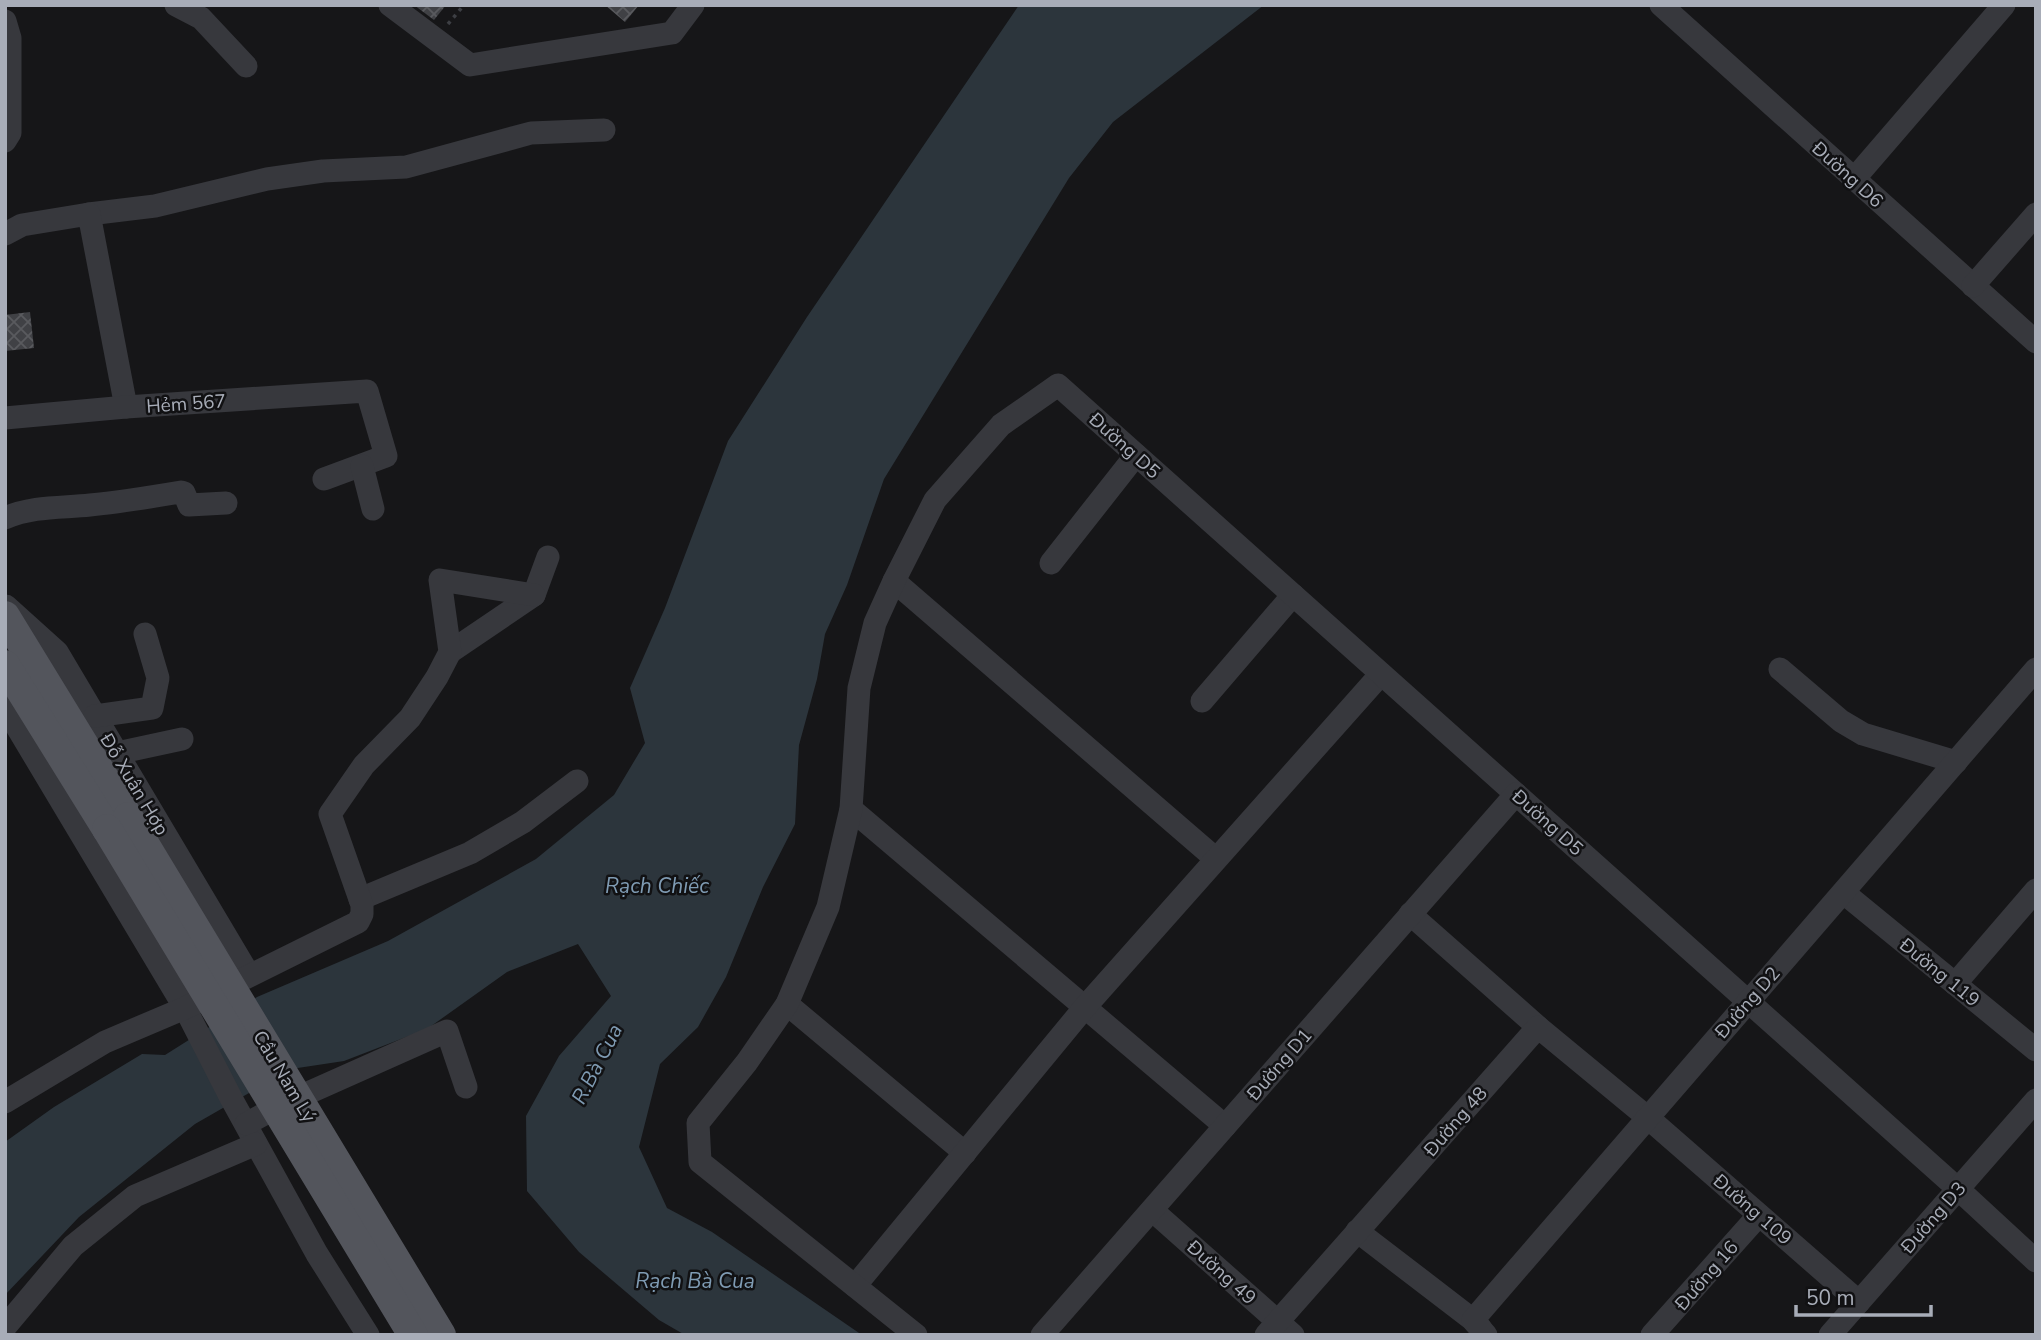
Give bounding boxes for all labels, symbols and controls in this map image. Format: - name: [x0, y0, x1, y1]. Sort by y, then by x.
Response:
- street label: Đường D6: [1805, 135, 1889, 214]
- street label: Hẻm 567: [145, 388, 227, 420]
- street label: Đường D5: [1082, 406, 1166, 485]
- street label: Đỗ Xuân Hợp: [93, 728, 175, 840]
- street label: Đường D5: [1505, 783, 1589, 862]
- water label: Rạch Chiếc: [605, 872, 709, 900]
- street label: Đường 119: [1893, 932, 1985, 1013]
- street label: Đường D2: [1709, 961, 1786, 1045]
- water label: R.Bà Cua: [565, 1019, 629, 1109]
- street label: Đường D1: [1241, 1023, 1318, 1107]
- street label: Cầu Nam Lý: [247, 1026, 322, 1127]
- street label: Đường 48: [1417, 1081, 1493, 1163]
- street label: Đường 109: [1707, 1168, 1797, 1251]
- street label: Đường D3: [1895, 1176, 1972, 1260]
- street label: Đường 49: [1180, 1234, 1262, 1311]
- street label: Đường 16: [1668, 1235, 1744, 1317]
- water label: Rạch Bà Cua: [635, 1267, 755, 1295]
- scale bar: [1796, 1274, 1931, 1318]
- text: 50 m: [1806, 1284, 1855, 1312]

